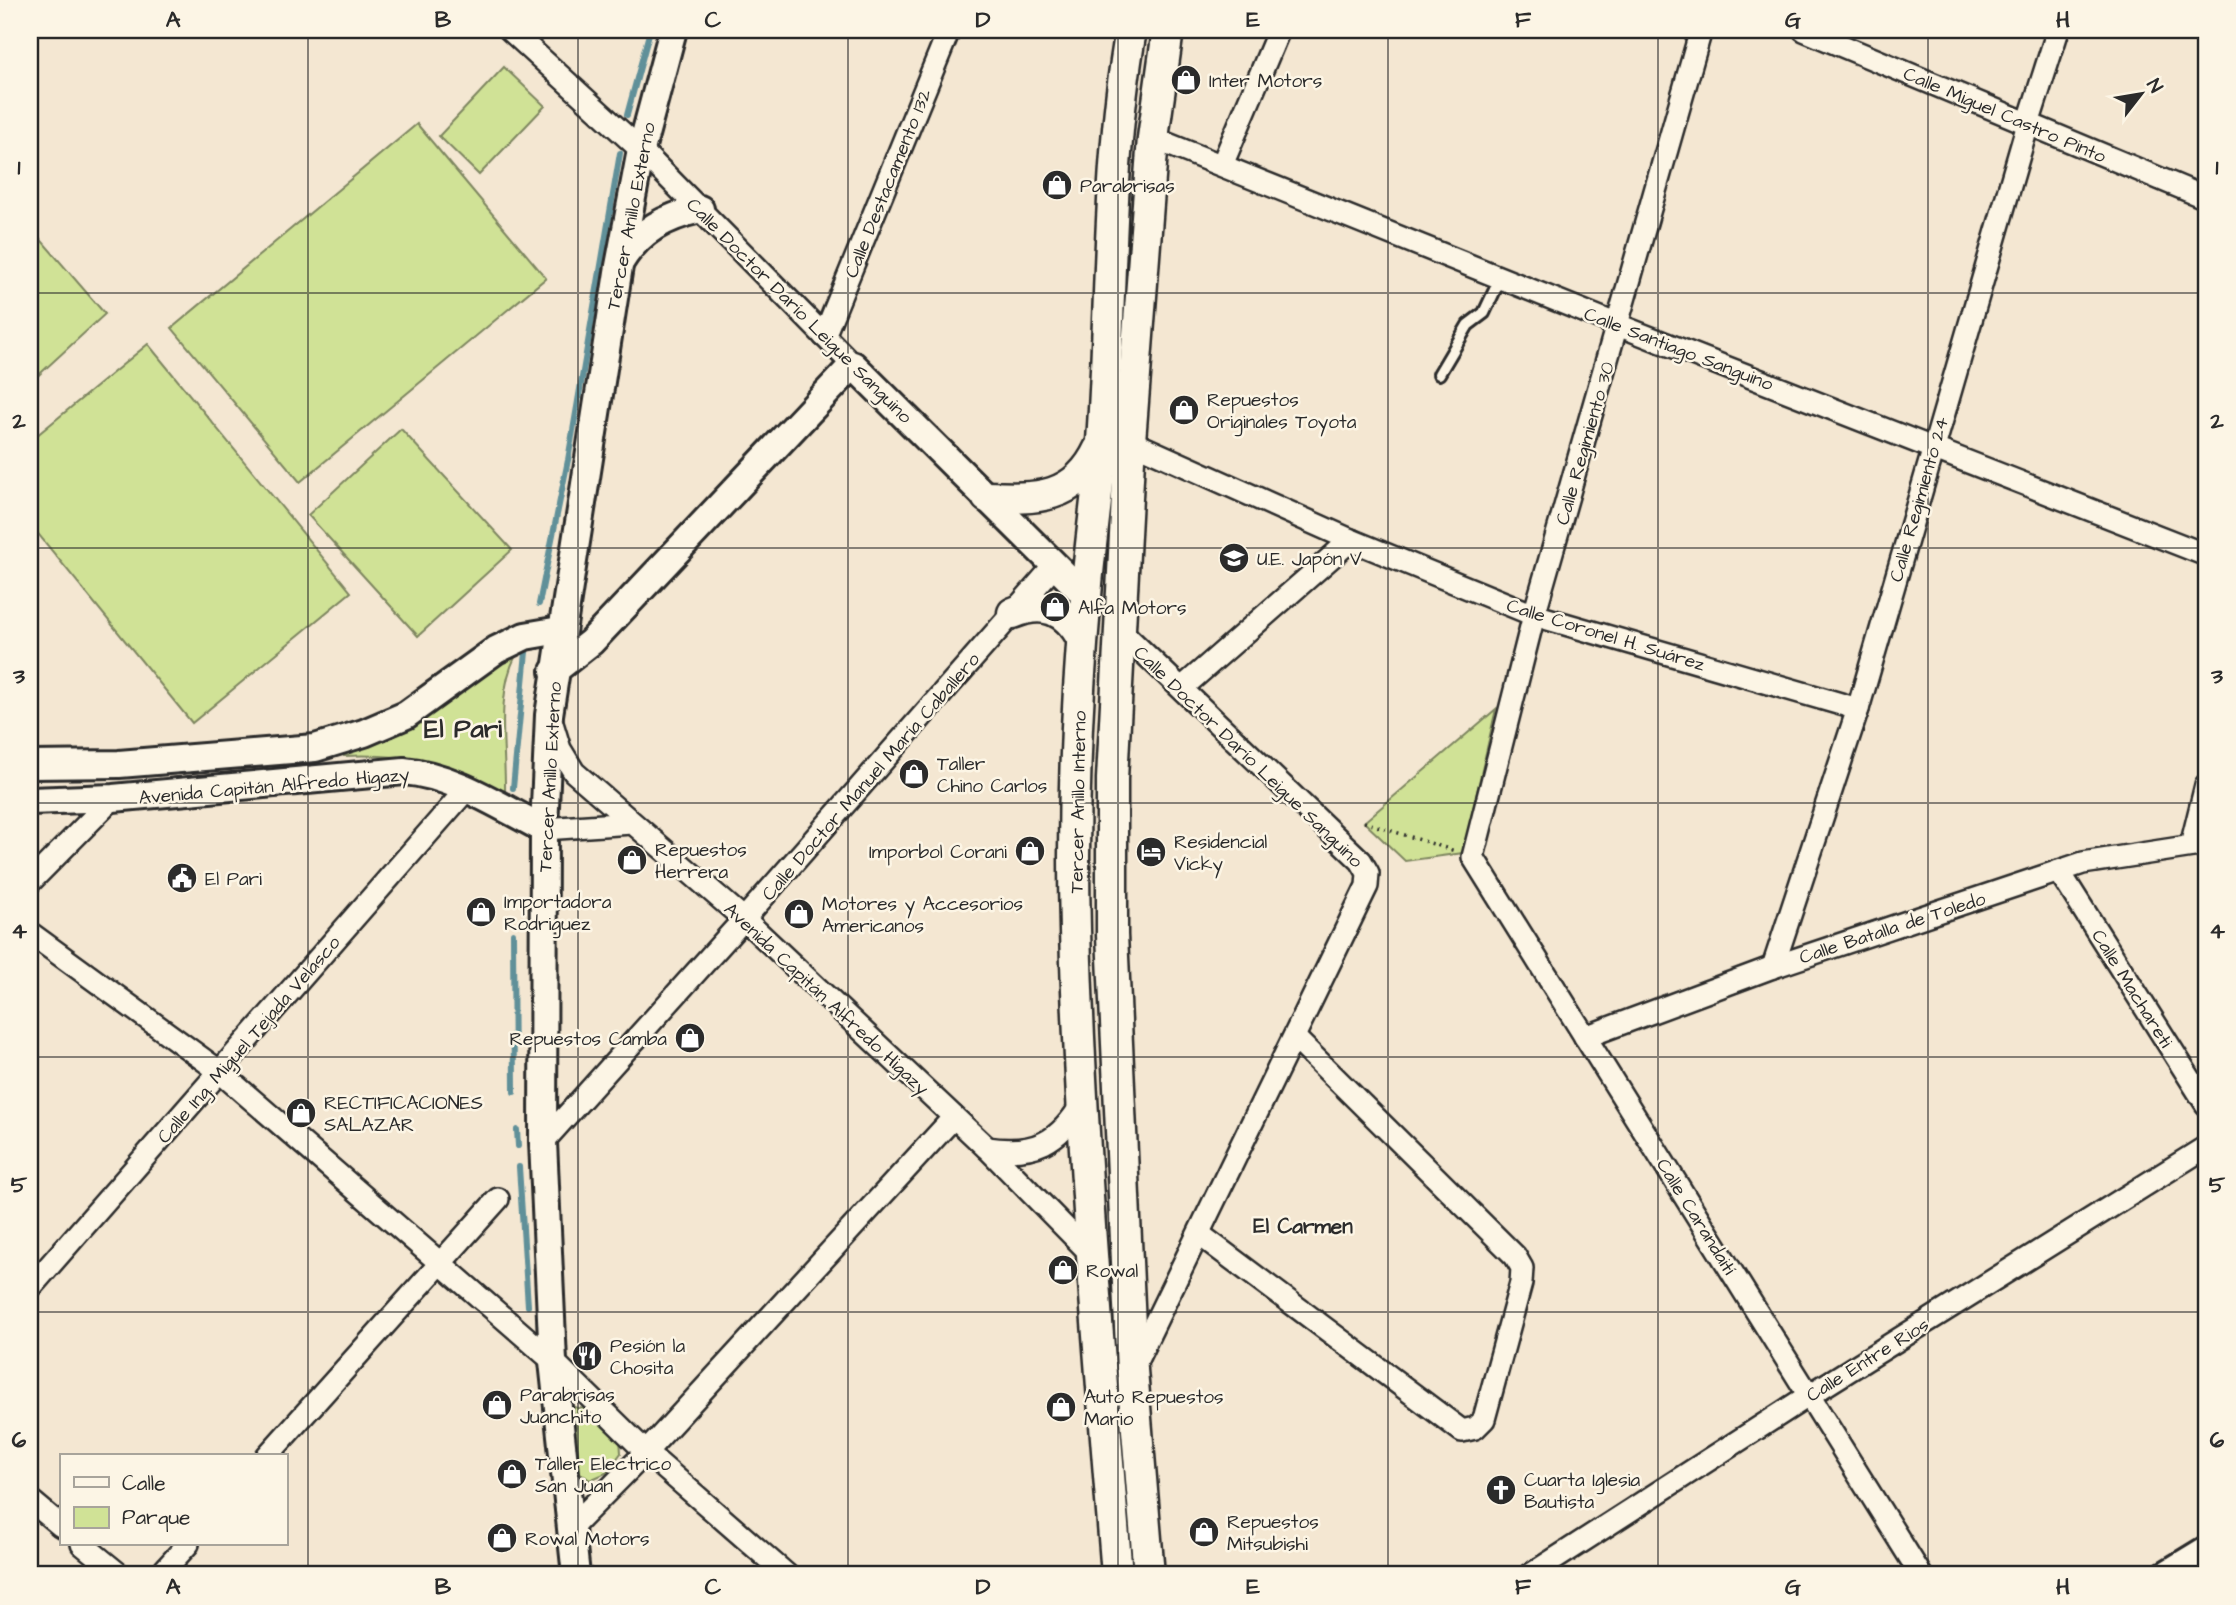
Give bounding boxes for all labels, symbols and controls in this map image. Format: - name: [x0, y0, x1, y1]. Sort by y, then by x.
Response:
- text: A: [166, 4, 181, 36]
- text: B: [435, 4, 452, 36]
- text: C: [705, 4, 722, 36]
- text: D: [976, 4, 991, 36]
- text: E: [1246, 4, 1260, 36]
- text: F: [1515, 4, 1532, 36]
- text: G: [1785, 4, 1801, 36]
- text: H: [2056, 4, 2070, 36]
- street label: Calle Miguel Castro Pinto: [1898, 60, 2110, 171]
- north arrow: [2106, 60, 2176, 130]
- shop icon: Inter Motors: [1169, 63, 1203, 97]
- place label: Inter Motors: [1209, 68, 1322, 95]
- text: N: [2140, 74, 2169, 98]
- street label: Calle Destacamento 132: [838, 85, 939, 282]
- street label: Tercer Anillo Externo: [600, 120, 663, 312]
- text: 1: [18, 151, 21, 183]
- text: 1: [2216, 151, 2219, 183]
- shop icon: Parabrisas: [1040, 168, 1074, 202]
- place label: Parabrisas: [1080, 173, 1175, 200]
- street label: Calle Doctor Darío Leigue Sanguino: [679, 192, 918, 431]
- street label: Calle Santiago Sanguino: [1580, 301, 1777, 399]
- street label: Calle Regimiento 30: [1549, 359, 1623, 528]
- place label: Repuestos Originales Toyota: [1207, 387, 1357, 437]
- shop icon: Repuestos Originales Toyota: [1167, 393, 1201, 427]
- text: 2: [11, 405, 26, 437]
- text: 2: [2209, 405, 2224, 437]
- street label: Calle Regimiento 24: [1883, 414, 1957, 585]
- school or university icon: U.E. Japón V: [1217, 541, 1251, 575]
- place label: U.E. Japón V: [1257, 546, 1362, 573]
- shop icon: Alfa Motors: [1038, 590, 1072, 624]
- street label: Calle Coronel H. Suárez: [1503, 592, 1709, 679]
- place label: Alfa Motors: [1078, 595, 1187, 622]
- street label: Calle Doctor Darío Leigue Sanguino: [1127, 640, 1369, 875]
- street label: Calle Doctor Manuel María Caballero: [756, 647, 987, 907]
- text: 3: [12, 660, 25, 692]
- text: 3: [2210, 660, 2223, 692]
- street label: Tercer Anillo Externo: [532, 681, 569, 873]
- street label: Tercer Anillo Interno: [1063, 710, 1094, 894]
- district label: El Pari: [424, 711, 502, 747]
- place label: Taller Chino Carlos: [937, 751, 1047, 800]
- shop icon: Taller Chino Carlos: [897, 757, 931, 791]
- street label: Avenida Capitán Alfredo Higazy: [138, 761, 411, 813]
- place label: Residencial Vicky: [1174, 829, 1267, 879]
- shop icon: Imporbol Corani: [1013, 834, 1047, 868]
- hotel icon: Residencial Vicky: [1134, 835, 1168, 869]
- place label: Repuestos Herrera: [655, 837, 747, 886]
- place label: Imporbol Corani: [869, 839, 1007, 866]
- shop icon: Repuestos Herrera: [615, 843, 649, 877]
- public building icon: El Pari: [165, 861, 199, 895]
- place label: El Pari: [205, 866, 262, 893]
- street label: Calle Batalla de Toledo: [1796, 885, 1989, 971]
- place label: Importadora Rodriguez: [504, 889, 612, 939]
- place label: Motores y Accesorios Americanos: [822, 891, 1023, 940]
- shop icon: Importadora Rodriguez: [464, 895, 498, 929]
- street label: Avenida Capitán Alfredo Higazy: [717, 897, 935, 1103]
- shop icon: Motores y Accesorios Americanos: [782, 897, 816, 931]
- text: 4: [11, 915, 27, 947]
- text: 4: [2209, 915, 2225, 947]
- street label: Calle Machareti: [2085, 924, 2179, 1053]
- street label: Calle Ing. Miguel Tejada Velasco: [151, 930, 348, 1150]
- shop icon: Repuestos Camba: [673, 1021, 707, 1055]
- place label: Repuestos Camba: [509, 1026, 667, 1053]
- place label: RECTIFICACIONES SALAZAR: [324, 1090, 483, 1139]
- shop icon: RECTIFICACIONES SALAZAR: [284, 1096, 318, 1130]
- street label: Calle Carandaití: [1649, 1153, 1742, 1280]
- text: 5: [11, 1169, 28, 1201]
- text: 5: [2209, 1169, 2226, 1201]
- district label: El Carmen: [1253, 1212, 1353, 1241]
- shop icon: Rowal: [1046, 1253, 1080, 1287]
- place label: Rowal: [1086, 1258, 1138, 1285]
- street label: Calle Entre Rios: [1801, 1312, 1934, 1409]
- place label: Pesión la Chosita: [610, 1333, 686, 1382]
- restaurant icon: Pesión la Chosita: [570, 1339, 604, 1373]
- place label: Parabrisas Juanchito: [520, 1382, 615, 1431]
- place label: Auto Repuestos Mario: [1084, 1384, 1224, 1433]
- shop icon: Parabrisas Juanchito: [480, 1388, 514, 1422]
- shop icon: Auto Repuestos Mario: [1044, 1390, 1078, 1424]
- text: 6: [12, 1424, 27, 1456]
- text: 6: [2210, 1424, 2225, 1456]
- place label: Taller Electrico San Juan: [535, 1451, 671, 1500]
- legend: [60, 1454, 287, 1546]
- shop icon: Taller Electrico San Juan: [495, 1457, 529, 1491]
- place label: Cuarta Iglesia Bautista: [1524, 1467, 1641, 1516]
- text: Calle: [122, 1469, 166, 1498]
- church icon: Cuarta Iglesia Bautista: [1484, 1473, 1518, 1507]
- text: Parque: [122, 1503, 190, 1532]
- place label: Repuestos Mitsubishi: [1227, 1509, 1319, 1558]
- shop icon: Repuestos Mitsubishi: [1187, 1515, 1221, 1549]
- shop icon: Rowal Motors: [485, 1521, 519, 1555]
- place label: Rowal Motors: [525, 1526, 650, 1553]
- text: A: [166, 1571, 181, 1603]
- text: B: [435, 1571, 452, 1603]
- text: C: [705, 1571, 722, 1603]
- text: D: [976, 1571, 991, 1603]
- text: E: [1246, 1571, 1260, 1603]
- text: F: [1515, 1571, 1532, 1603]
- text: G: [1785, 1571, 1801, 1603]
- text: H: [2056, 1571, 2070, 1603]

